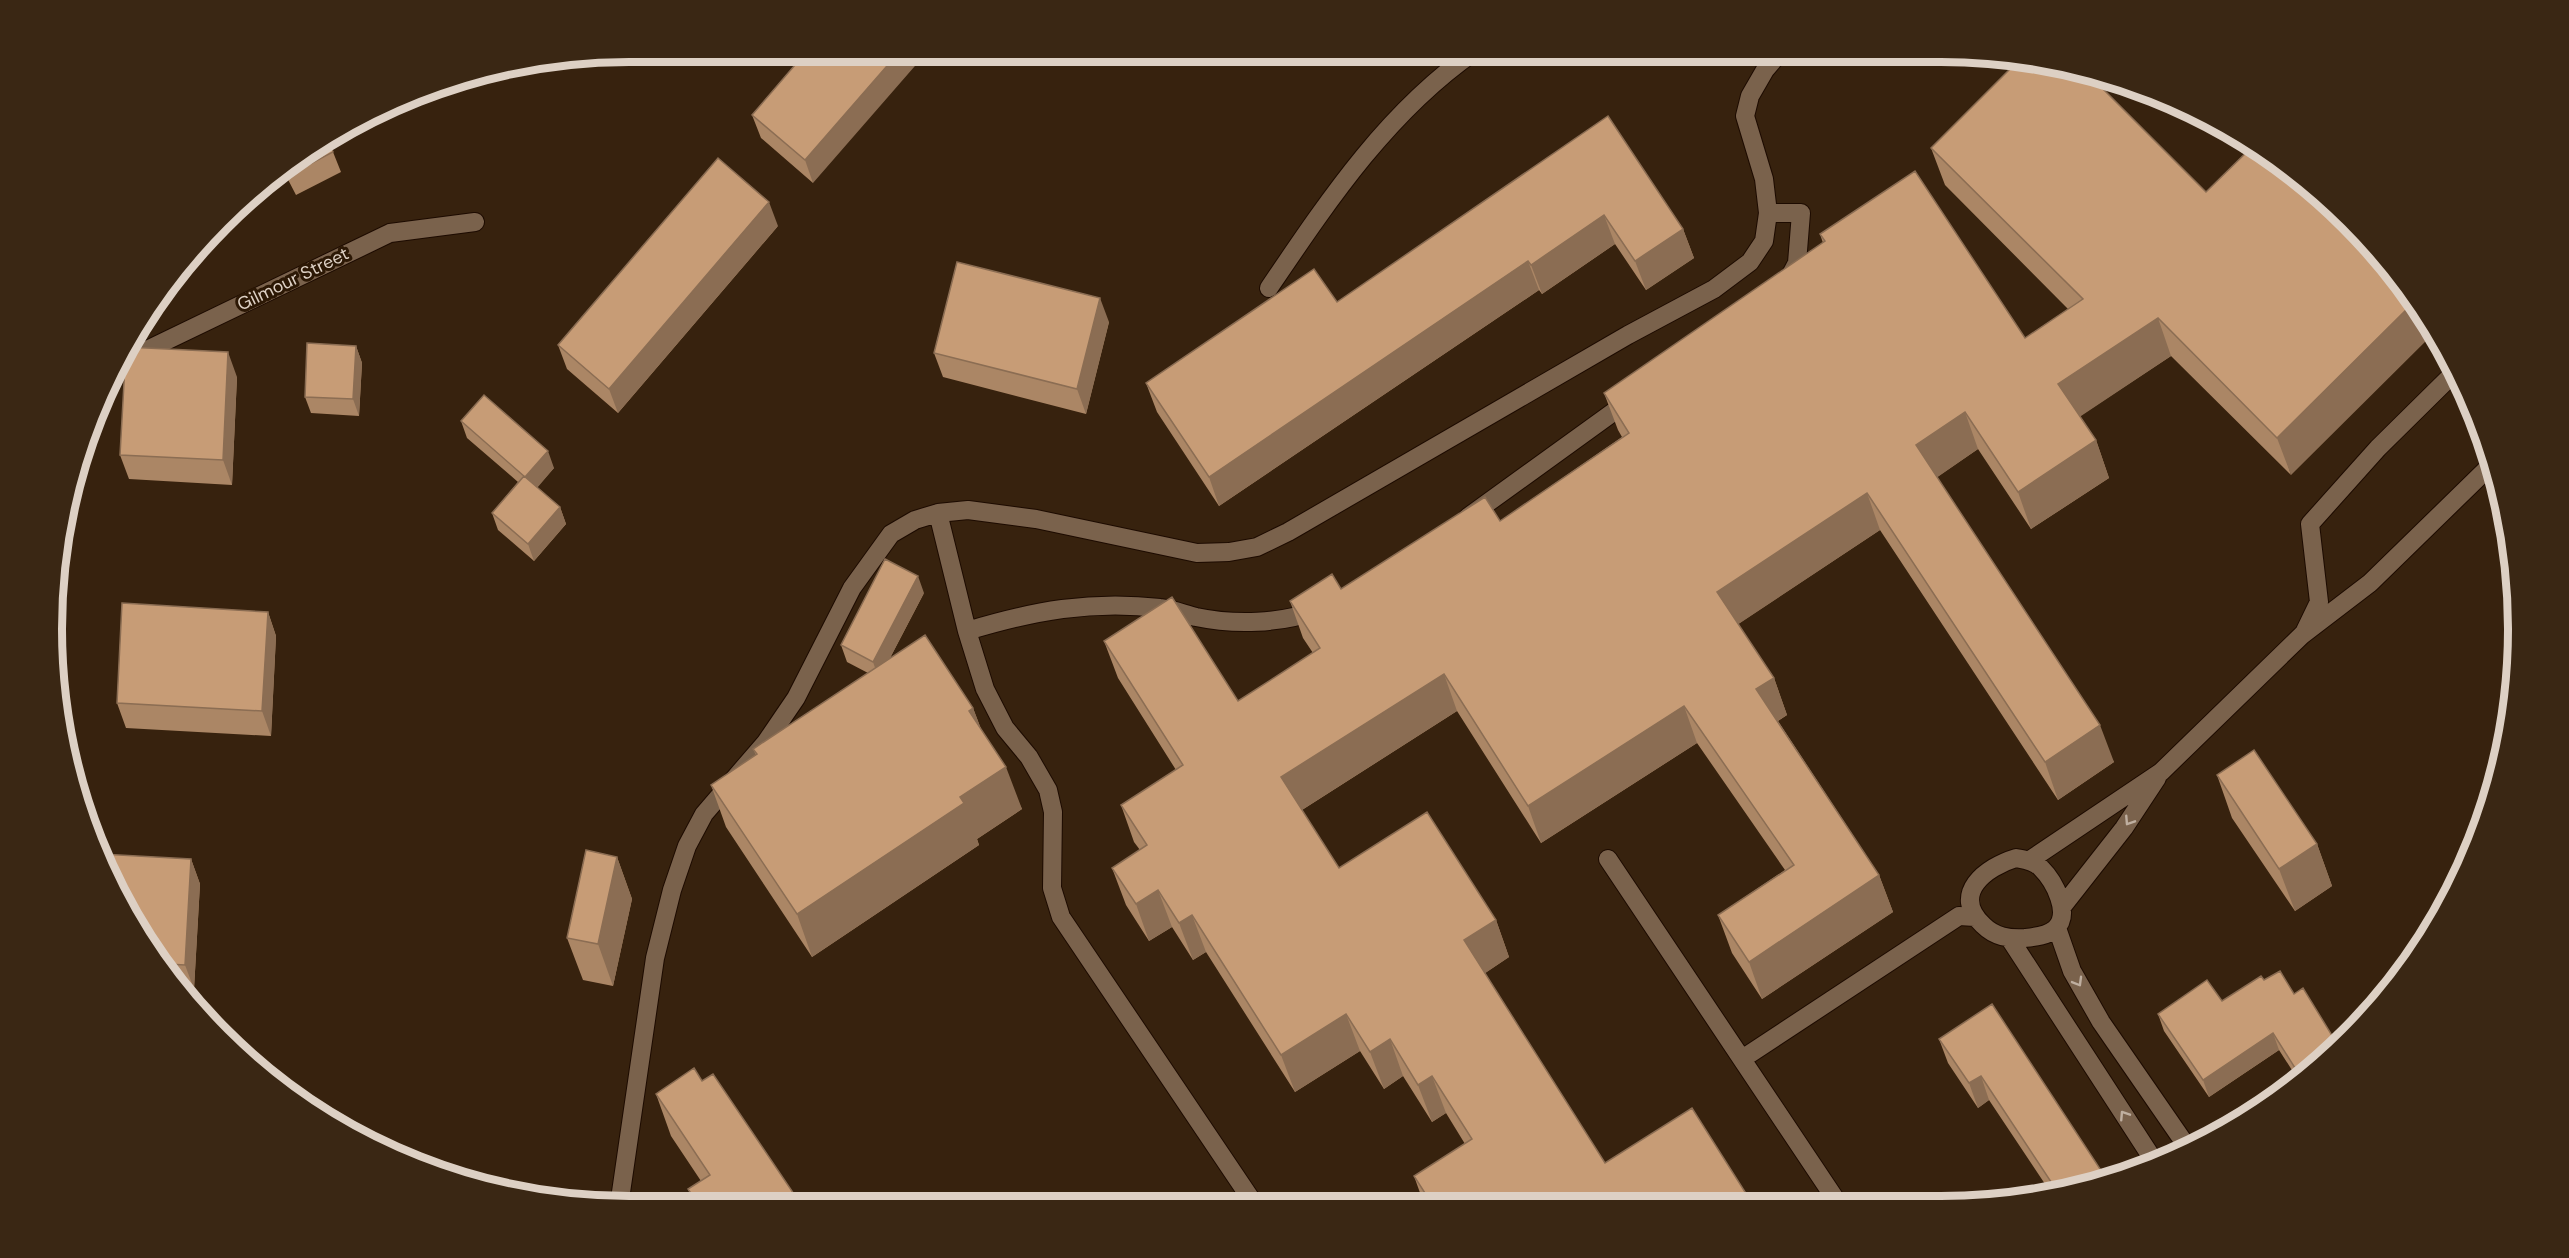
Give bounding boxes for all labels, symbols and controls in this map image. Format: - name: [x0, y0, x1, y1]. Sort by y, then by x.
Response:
- street label: Gilmour Street: [233, 242, 353, 316]
- one-way arrow: [2125, 814, 2136, 825]
- one-way arrow: [2071, 976, 2083, 986]
- one-way arrow: [2120, 1111, 2132, 1121]

